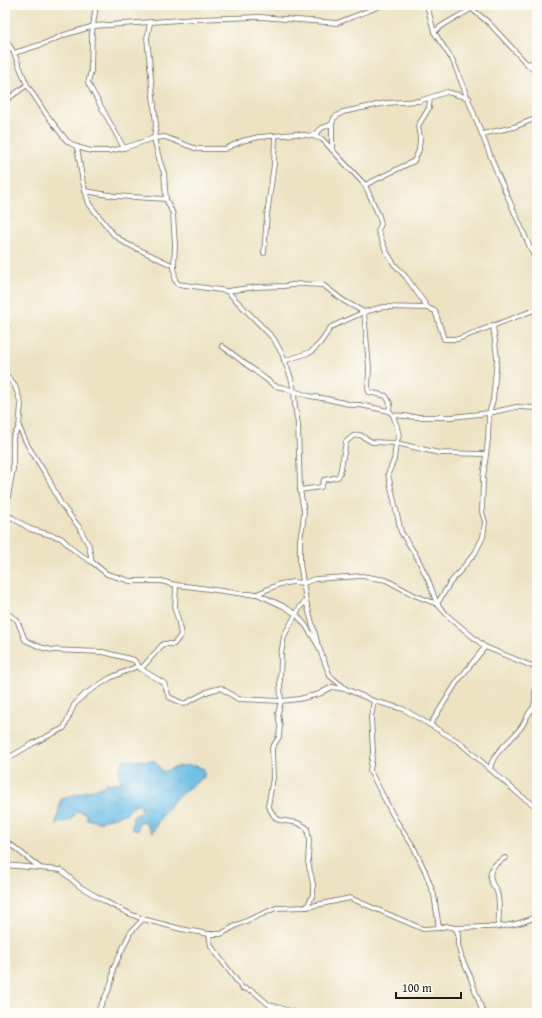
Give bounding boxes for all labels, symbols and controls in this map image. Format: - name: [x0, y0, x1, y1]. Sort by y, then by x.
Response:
- scale bar: [396, 974, 461, 1000]
- text: 100 m: [402, 979, 432, 996]

